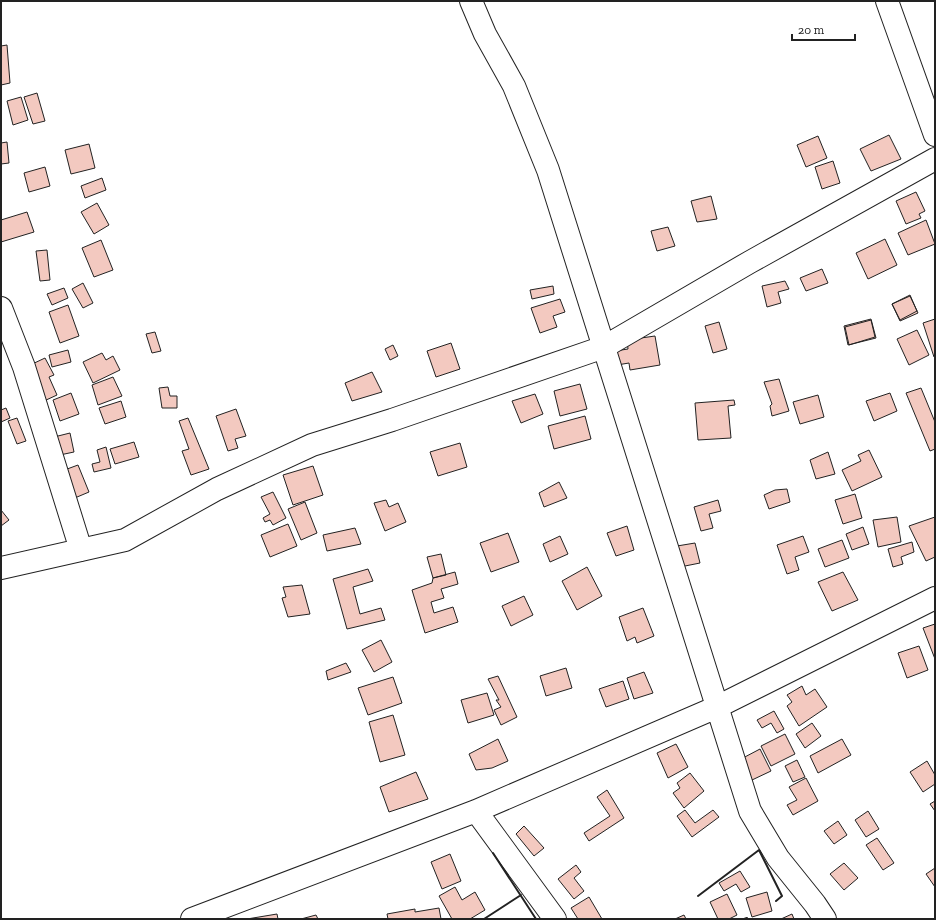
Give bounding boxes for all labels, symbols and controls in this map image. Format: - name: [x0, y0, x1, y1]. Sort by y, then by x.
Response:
- scale bar: [792, 16, 855, 42]
- text: 20 m: [798, 23, 825, 37]

